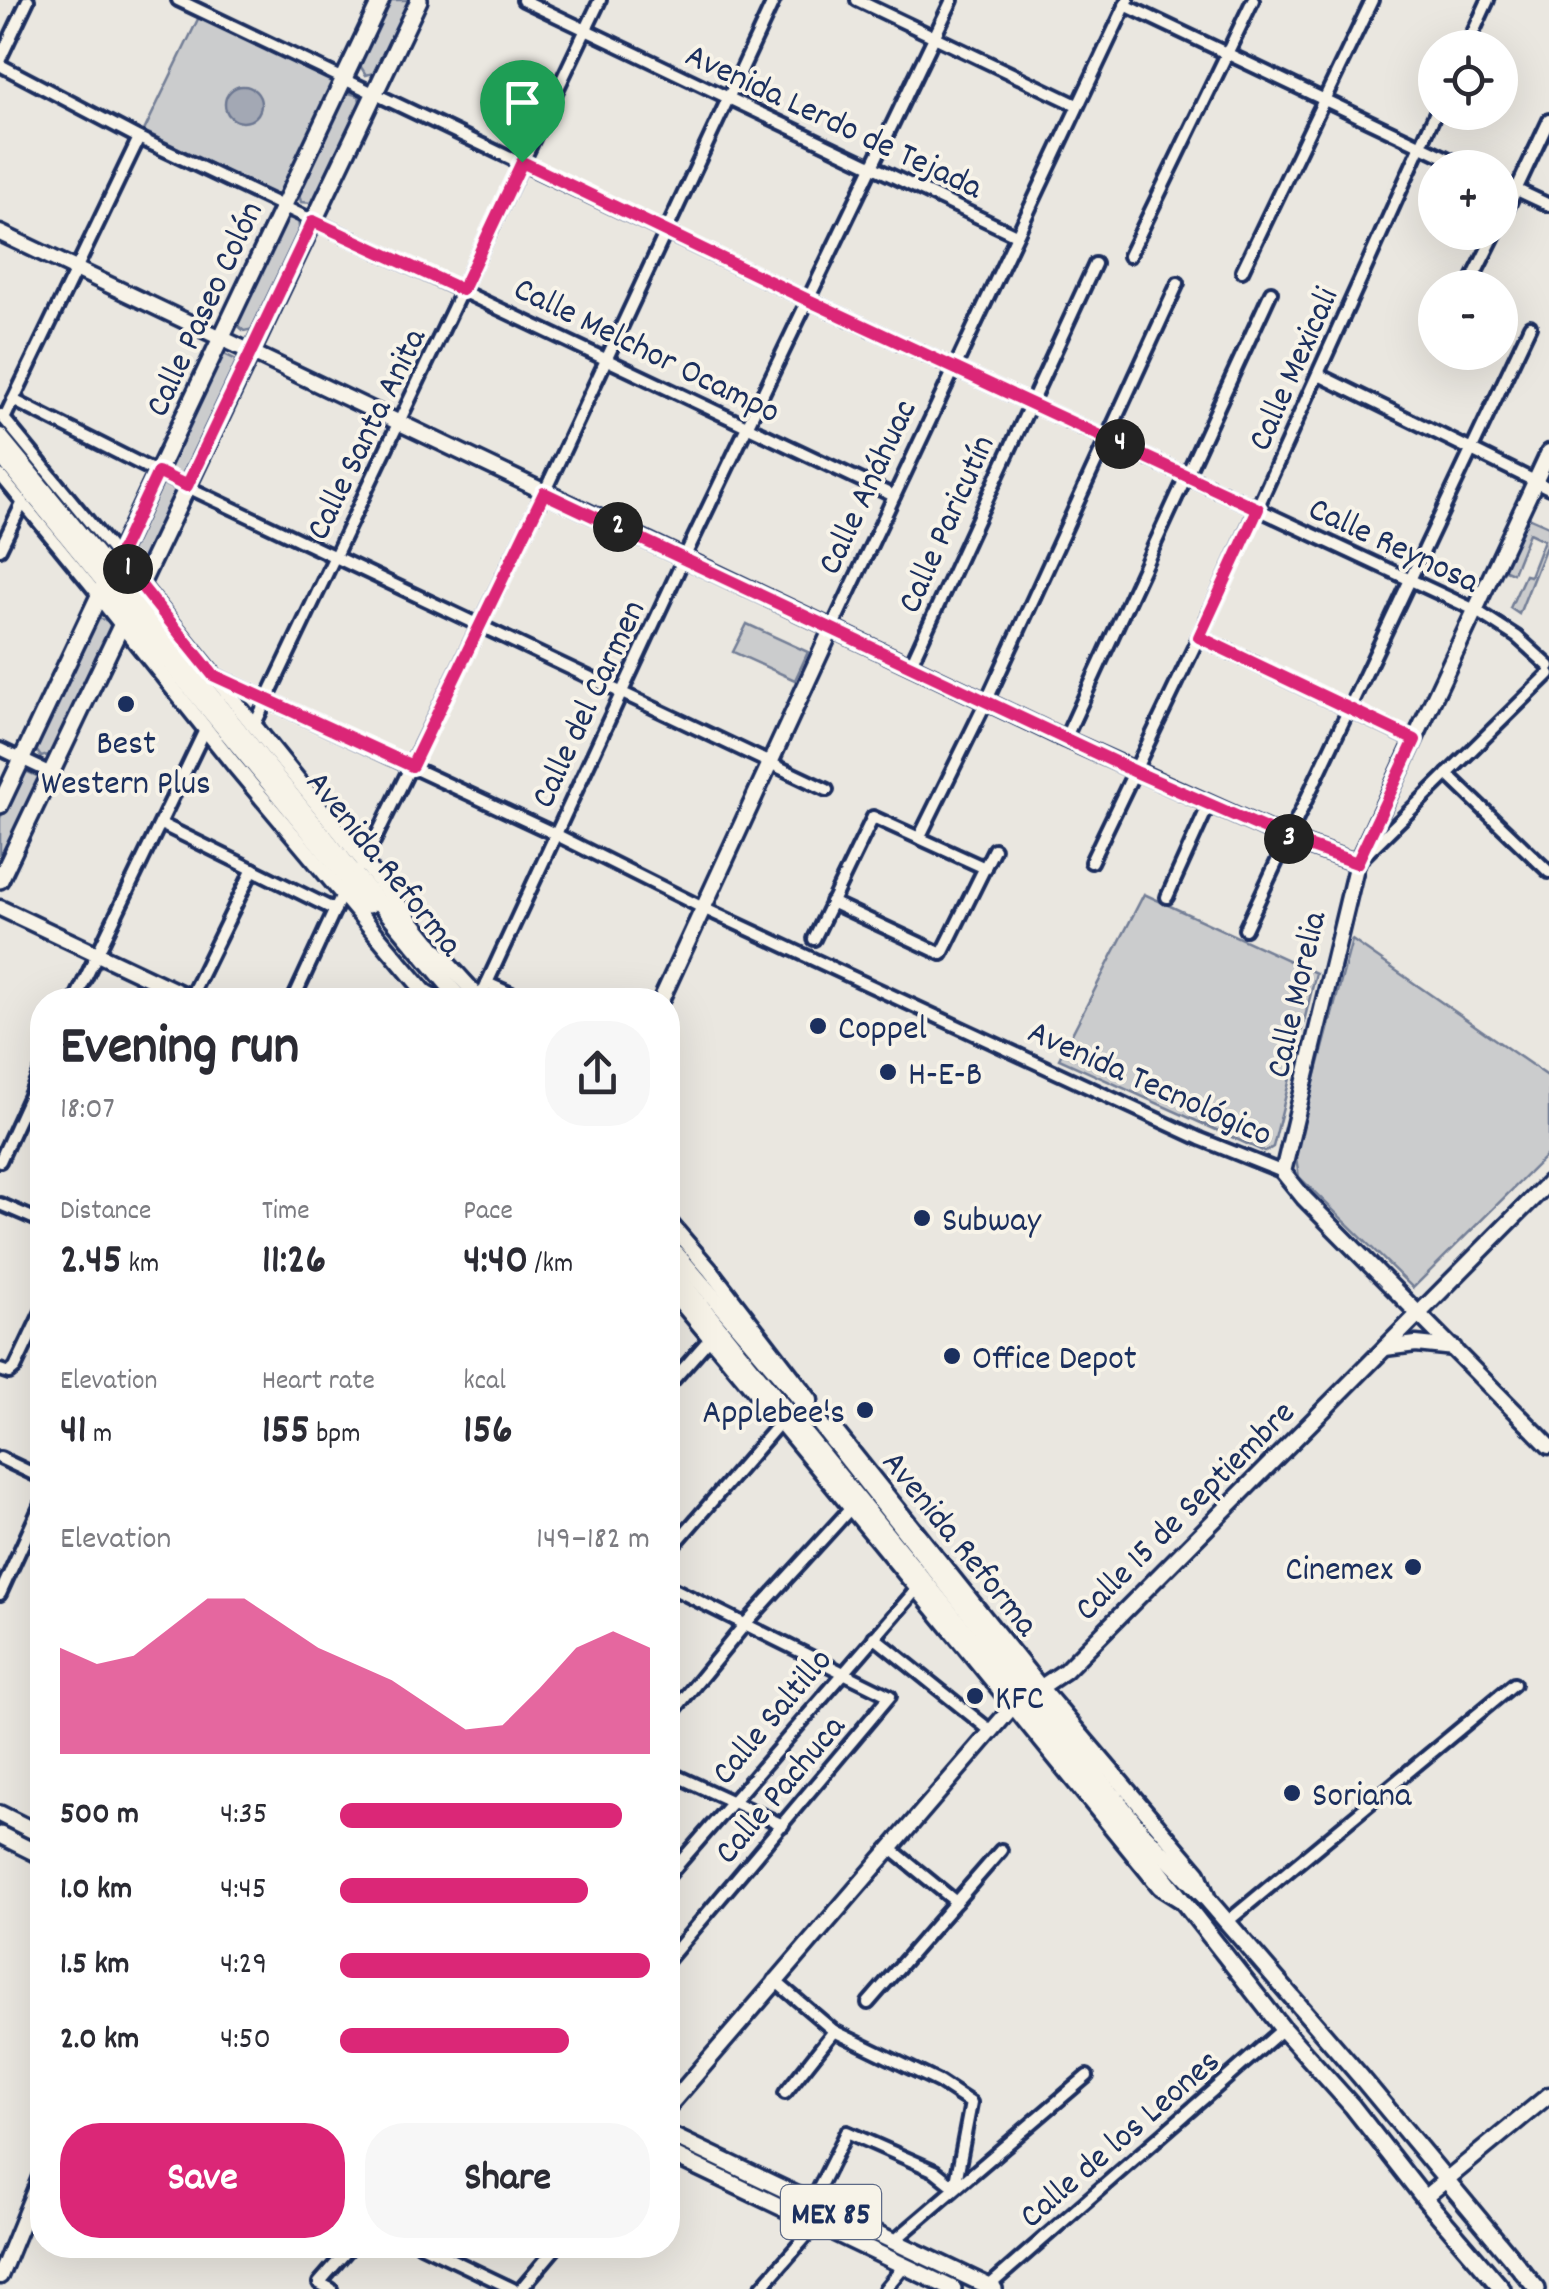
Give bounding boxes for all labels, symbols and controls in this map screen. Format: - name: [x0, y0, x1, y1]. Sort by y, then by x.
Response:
- map controls: [1418, 30, 1518, 370]
- button: locate: [1418, 30, 1518, 130]
- street label: Avenida Lerdo de Tejada: [676, 33, 990, 215]
- pin: [480, 60, 565, 163]
- icon: arrive: [495, 75, 550, 130]
- button: +: [1418, 150, 1518, 250]
- street label: Calle Paseo Colón: [135, 194, 278, 426]
- street label: Calle Melchor Ocampo: [504, 266, 788, 439]
- button: −: [1418, 270, 1518, 370]
- street label: Calle Mexicali: [1237, 280, 1354, 460]
- street label: Calle Santa Anita: [296, 320, 442, 550]
- street label: Calle Anáhuac: [807, 392, 932, 584]
- pin: 4: [1095, 419, 1145, 469]
- text: 4: [1114, 424, 1126, 464]
- street label: Calle Paricutín: [887, 428, 1010, 622]
- street label: Calle Reynosa: [1299, 486, 1487, 609]
- pin: 2: [593, 502, 643, 552]
- text: 2: [612, 507, 624, 547]
- pin: 1: [103, 544, 153, 594]
- text: 1: [125, 549, 131, 589]
- street label: Calle del Carmen: [520, 593, 661, 817]
- marker: Best Western Plus: [115, 693, 137, 715]
- place label: Best Western Plus: [41, 721, 211, 811]
- street label: Avenida Reforma: [291, 761, 473, 969]
- pin: 3: [1264, 814, 1314, 864]
- text: 3: [1283, 819, 1295, 859]
- street label: Calle Morelia: [1255, 906, 1342, 1083]
- place label: Coppel: [838, 1006, 927, 1056]
- street label: Avenida Tecnológico: [1019, 1009, 1279, 1162]
- text: Evening run: [60, 1011, 299, 1090]
- marker: Coppel: [807, 1015, 829, 1037]
- button: share: [545, 1021, 650, 1126]
- place label: H-E-B: [908, 1052, 982, 1102]
- marker: H-E-B: [877, 1061, 899, 1083]
- text: 18:07: [60, 1088, 115, 1134]
- text: Distance: [60, 1193, 151, 1233]
- text: Time: [262, 1193, 310, 1233]
- text: Pace: [463, 1193, 513, 1233]
- place label: Subway: [942, 1198, 1042, 1248]
- marker: Subway: [911, 1207, 933, 1229]
- text: 2.45: [60, 1233, 122, 1293]
- text: 11:26: [262, 1233, 326, 1293]
- text: 4:40: [463, 1233, 528, 1293]
- text: km: [122, 1246, 159, 1286]
- text: /km: [528, 1246, 573, 1286]
- place label: Office Depot: [972, 1336, 1137, 1386]
- marker: Office Depot: [941, 1345, 963, 1367]
- text: Elevation: [60, 1363, 157, 1403]
- text: Heart rate: [262, 1363, 375, 1403]
- text: kcal: [463, 1363, 506, 1403]
- place label: Applebee's: [702, 1390, 845, 1440]
- street label: Calle 15 de Septiembre: [1065, 1391, 1308, 1634]
- marker: Applebee's: [854, 1399, 876, 1421]
- text: 41: [60, 1403, 87, 1463]
- text: 155: [262, 1403, 310, 1463]
- text: 156: [463, 1403, 513, 1463]
- text: m: [87, 1416, 112, 1456]
- text: bpm: [310, 1416, 360, 1456]
- street label: Avenida Reforma: [867, 1441, 1049, 1649]
- text: Elevation: [60, 1518, 171, 1564]
- text: 149–182 m: [536, 1518, 650, 1564]
- place label: Cinemex: [1285, 1547, 1393, 1597]
- marker: Cinemex: [1402, 1556, 1424, 1578]
- street label: Calle Saltillo: [701, 1639, 846, 1798]
- place label: KFC: [995, 1676, 1044, 1726]
- marker: KFC: [964, 1685, 986, 1707]
- street label: Calle Pachuca: [704, 1705, 860, 1877]
- place label: Soriana: [1312, 1773, 1412, 1823]
- marker: Soriana: [1281, 1782, 1303, 1804]
- text: 500 m: [60, 1793, 139, 1839]
- text: 4:35: [220, 1793, 268, 1839]
- text: 1.0 km: [60, 1868, 132, 1914]
- text: 4:45: [220, 1868, 267, 1914]
- text: 1.5 km: [60, 1943, 130, 1989]
- text: 4:29: [220, 1943, 267, 1989]
- text: 2.0 km: [60, 2018, 139, 2064]
- text: 4:50: [220, 2018, 271, 2064]
- street label: Calle de los Leones: [1010, 2039, 1233, 2242]
- button: Save: [60, 2123, 345, 2238]
- button: Share: [365, 2123, 650, 2238]
- road number: MEX 85: [781, 2185, 881, 2239]

